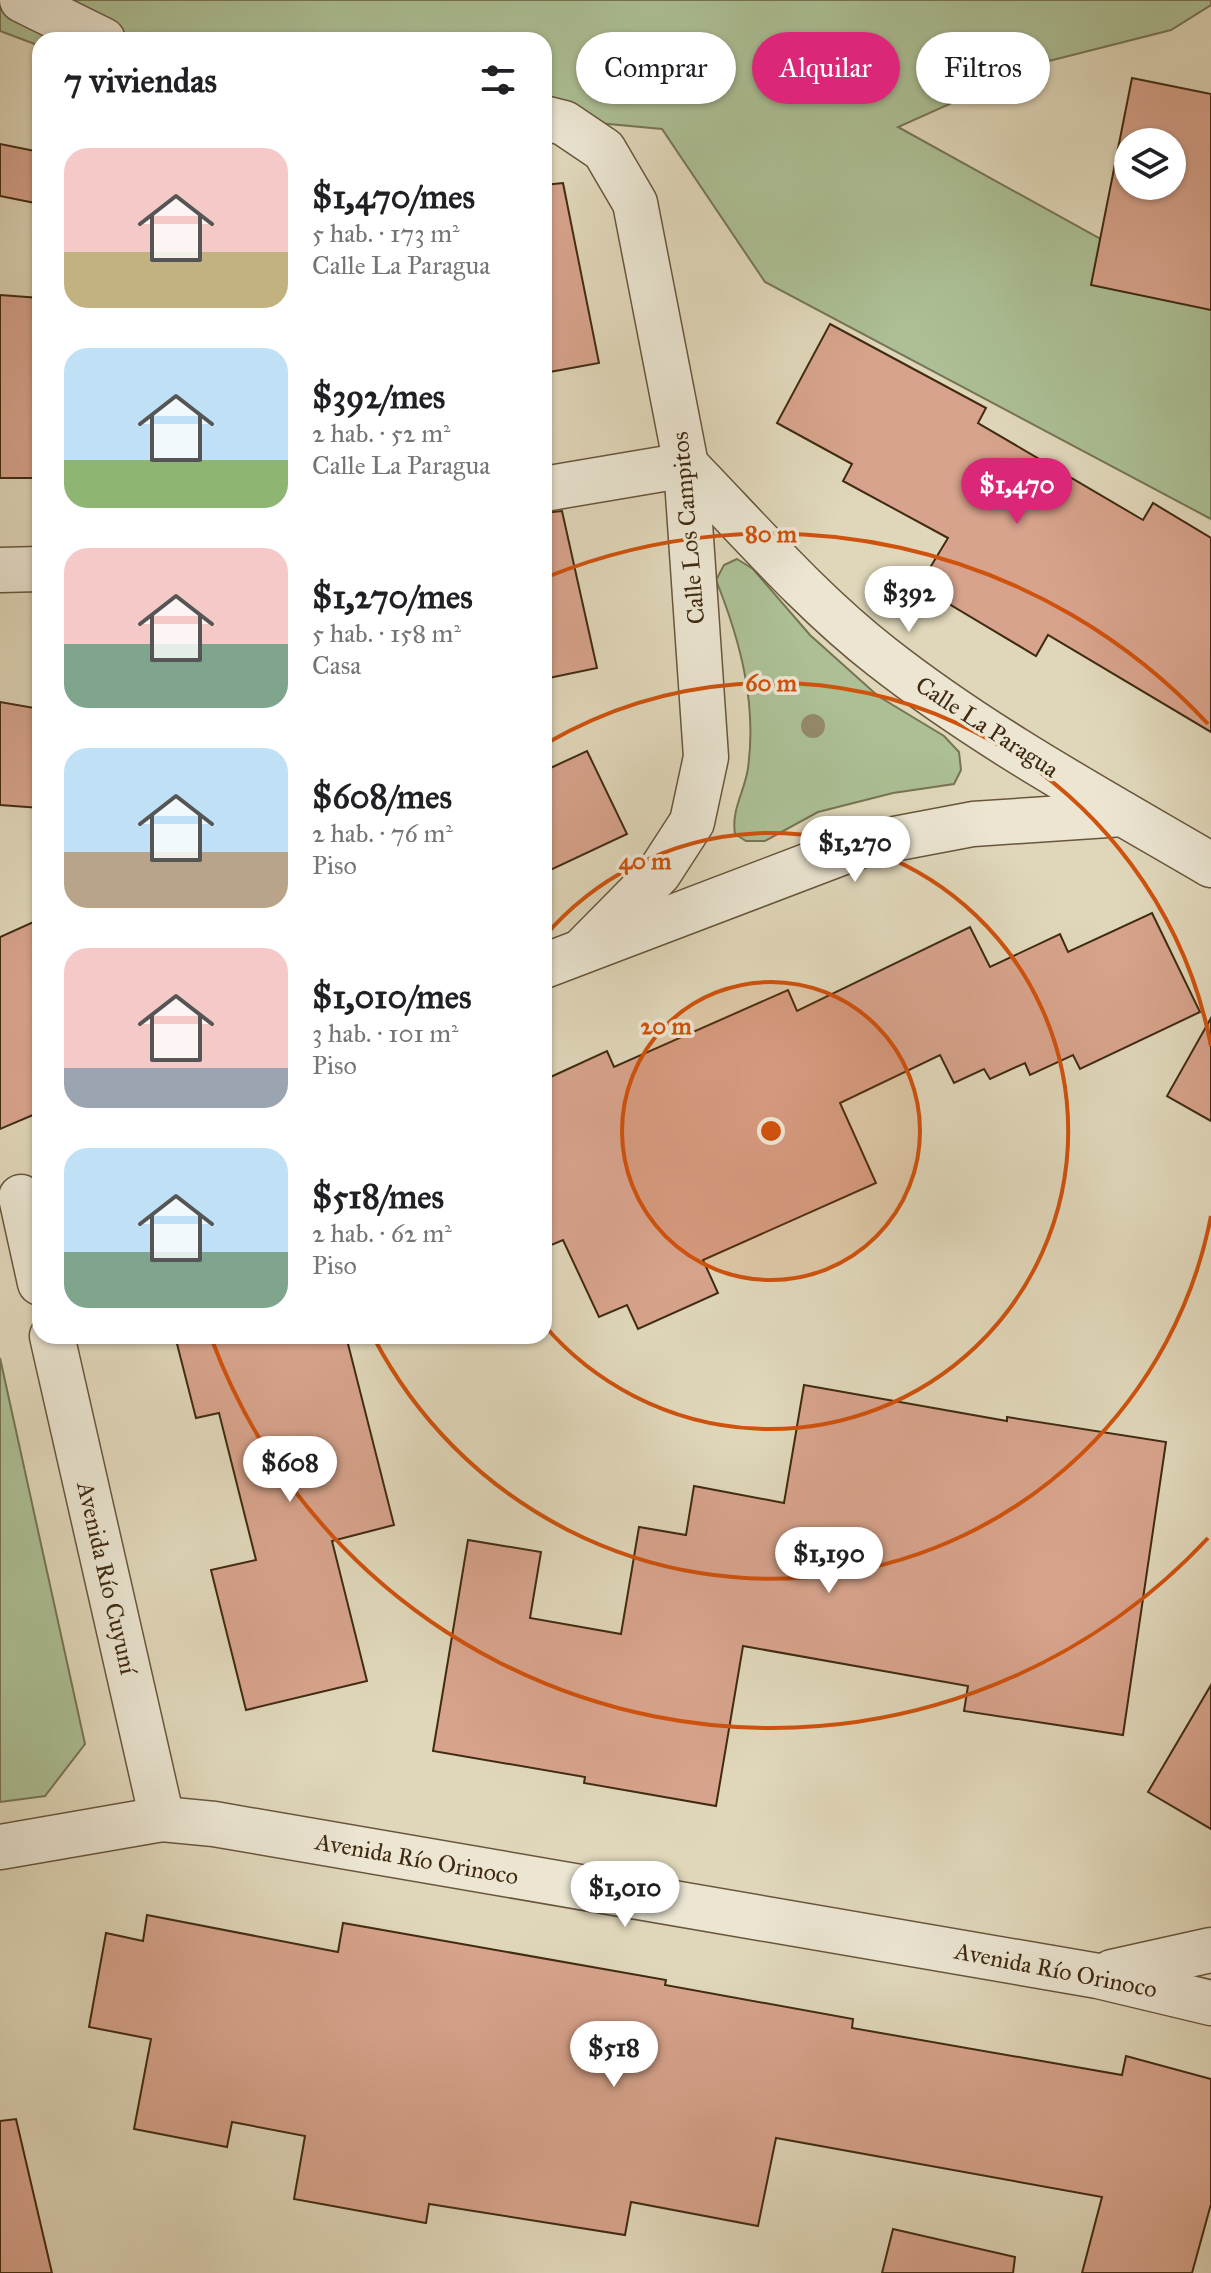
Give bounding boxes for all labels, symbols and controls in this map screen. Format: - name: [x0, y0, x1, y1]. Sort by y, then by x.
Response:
- chip: Comprar: [576, 32, 736, 104]
- chip: Alquilar: [752, 32, 900, 104]
- chip: Filtros: [916, 32, 1050, 104]
- icon: filters: [476, 58, 520, 102]
- text: 7 viviendas: [64, 60, 217, 101]
- map controls: [1114, 128, 1186, 200]
- button: layers: [1114, 128, 1186, 200]
- text: $1,470/mes: [312, 176, 475, 217]
- icon: home: [128, 180, 224, 276]
- text: 5 hab. · 173 m²: [312, 217, 460, 249]
- text: Calle La Paragua: [312, 249, 490, 281]
- text: $392/mes: [312, 376, 445, 417]
- icon: home: [128, 380, 224, 476]
- text: 2 hab. · 52 m²: [312, 417, 451, 449]
- street label: Calle Los Campitos: [665, 430, 711, 626]
- text: Calle La Paragua: [312, 449, 490, 481]
- pin: $1,470: [952, 458, 1082, 526]
- text: $1,470: [979, 468, 1055, 500]
- text: 80 m: [745, 519, 798, 549]
- pin: $392: [862, 566, 956, 634]
- text: $1,270/mes: [312, 576, 473, 617]
- text: $392: [883, 576, 935, 608]
- icon: home: [128, 580, 224, 676]
- text: 5 hab. · 158 m²: [312, 617, 461, 649]
- text: Casa: [312, 649, 361, 681]
- text: 60 m: [745, 668, 798, 698]
- street label: Calle La Paragua: [910, 670, 1065, 785]
- text: $608/mes: [312, 776, 452, 817]
- icon: home: [128, 780, 224, 876]
- pin: $1,270: [790, 816, 920, 884]
- text: 2 hab. · 76 m²: [312, 817, 453, 849]
- text: $1,270: [818, 826, 892, 858]
- text: 40 m: [619, 846, 672, 876]
- text: Piso: [312, 849, 357, 881]
- text: $1,010/mes: [312, 976, 471, 1017]
- icon: home: [128, 980, 224, 1076]
- text: 20 m: [640, 1011, 692, 1041]
- text: 3 hab. · 101 m²: [312, 1017, 459, 1049]
- text: Piso: [312, 1049, 357, 1081]
- centre of rings: [757, 1117, 785, 1145]
- text: $518/mes: [312, 1176, 444, 1217]
- icon: home: [128, 1180, 224, 1276]
- text: 2 hab. · 62 m²: [312, 1217, 452, 1249]
- text: Piso: [312, 1249, 357, 1281]
- pin: $608: [243, 1436, 337, 1504]
- text: $608: [261, 1446, 319, 1478]
- street label: Avenida Río Cuyuní: [70, 1478, 144, 1679]
- pin: $1,190: [764, 1527, 894, 1595]
- text: $1,190: [793, 1537, 865, 1569]
- street label: Avenida Río Orinoco: [312, 1826, 521, 1892]
- pin: $1,010: [560, 1861, 690, 1929]
- text: $1,010: [589, 1871, 661, 1903]
- street label: Avenida Río Orinoco: [951, 1935, 1160, 2004]
- pin: $518: [567, 2021, 661, 2089]
- text: $518: [588, 2031, 640, 2063]

